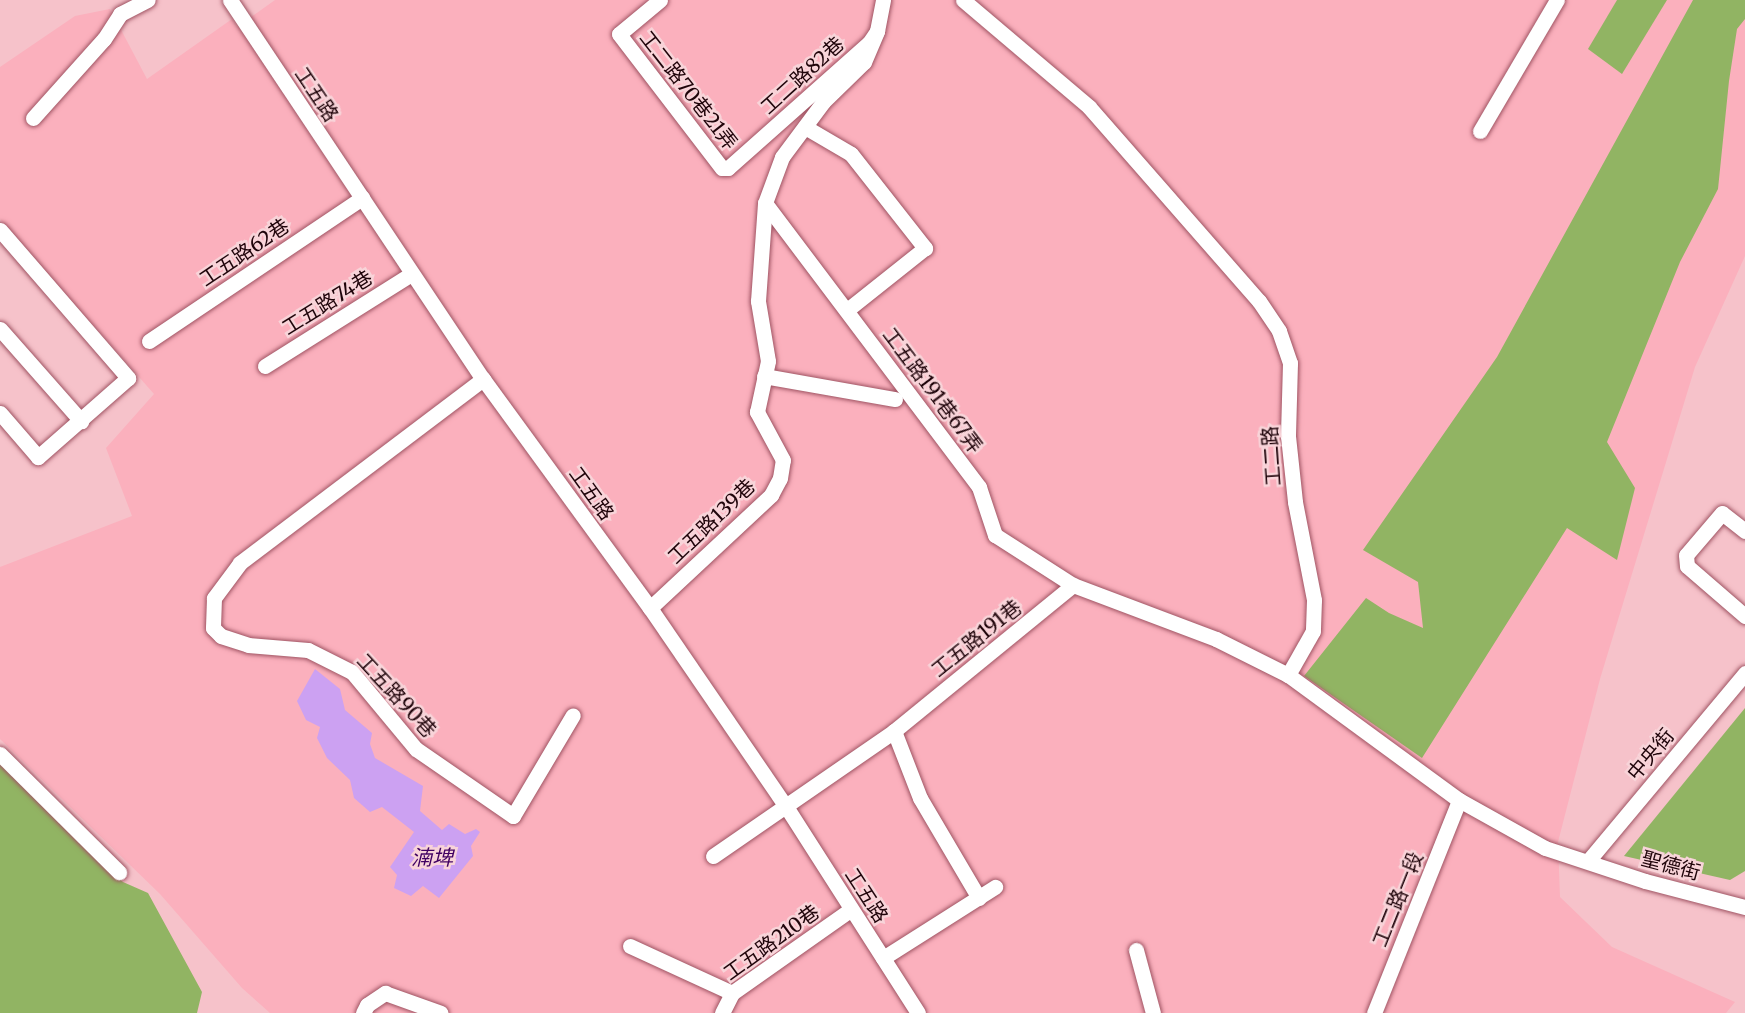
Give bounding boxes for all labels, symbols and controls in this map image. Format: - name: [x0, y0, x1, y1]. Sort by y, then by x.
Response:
- street label: 工二路70巷21弄: [635, 26, 743, 154]
- street label: 工二路82巷: [756, 31, 848, 119]
- street label: 工五路: [290, 62, 344, 126]
- street label: 工五路62巷: [195, 213, 293, 291]
- street label: 工五路74巷: [277, 265, 377, 339]
- street label: 工五路191巷67弄: [878, 323, 988, 457]
- street label: 工二路: [1257, 425, 1285, 487]
- street label: 工五路: [565, 462, 619, 524]
- street label: 工五路139巷: [663, 474, 759, 568]
- street label: 工五路191巷: [926, 595, 1026, 681]
- street label: 工五路90巷: [352, 648, 442, 742]
- street label: 中央街: [1622, 723, 1678, 785]
- water label: 湳埤: [411, 845, 453, 871]
- street label: 聖德街: [1639, 846, 1703, 884]
- street label: 工二路一段: [1367, 848, 1427, 950]
- street label: 工五路: [841, 863, 893, 927]
- street label: 工五路210巷: [719, 899, 823, 985]

